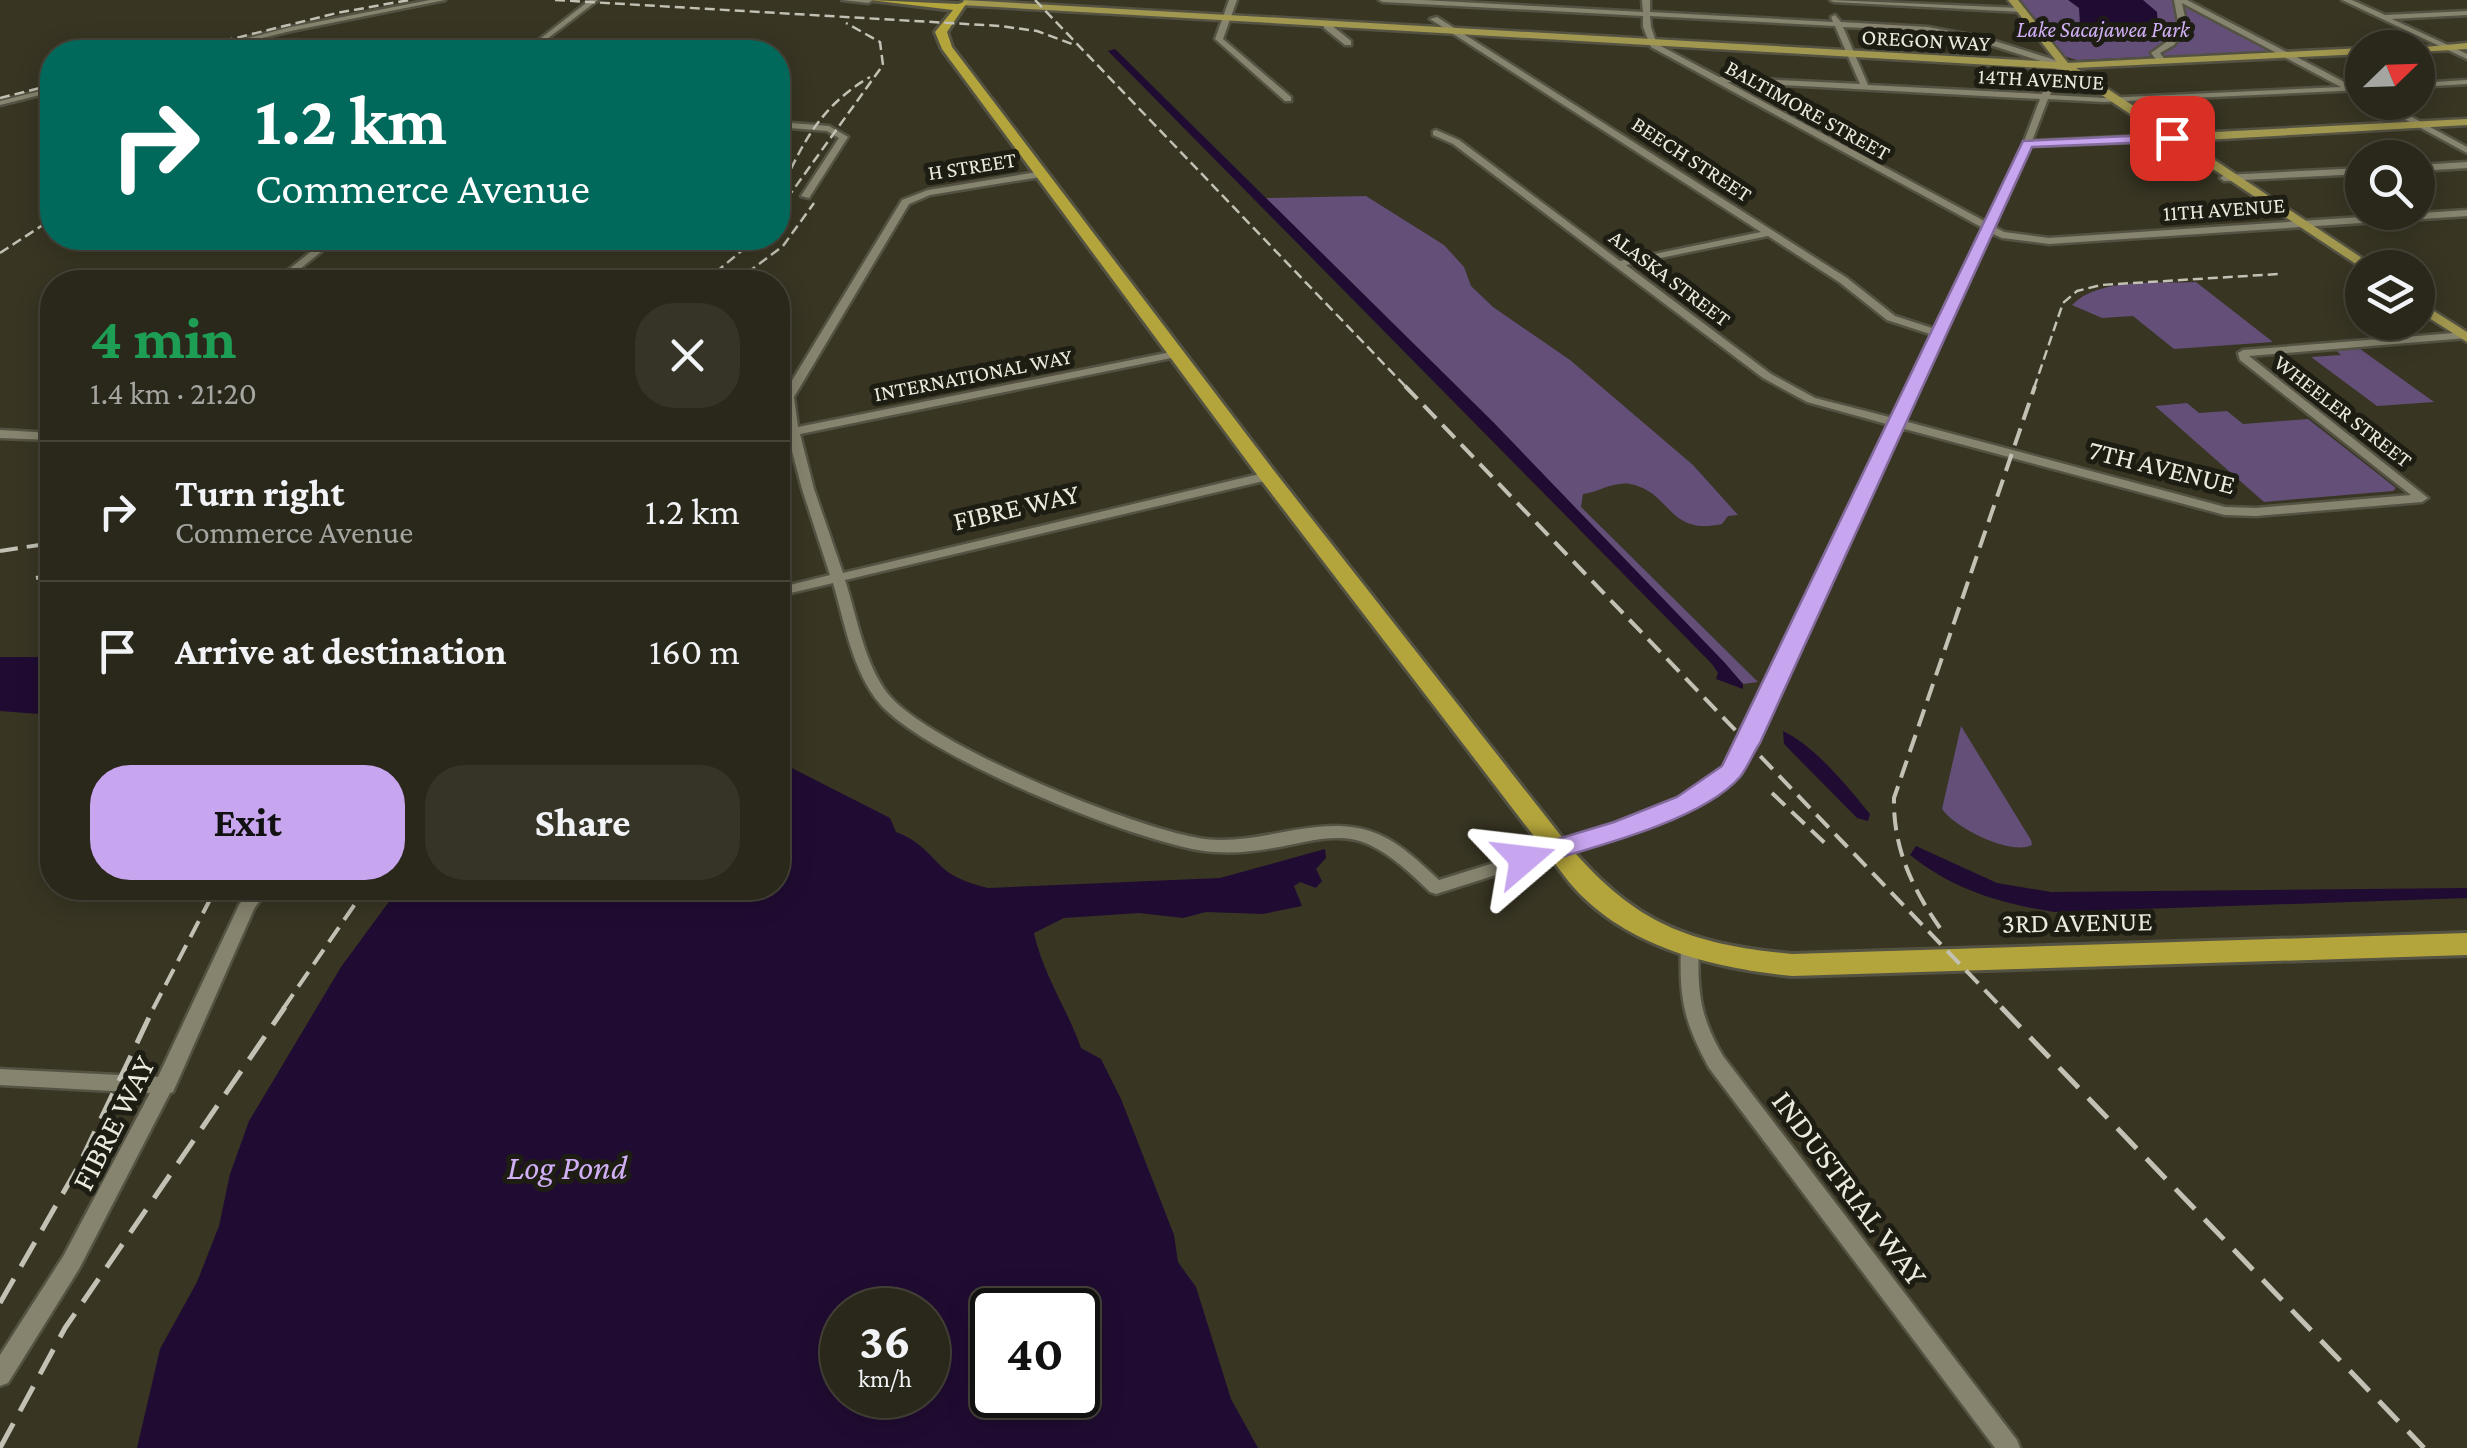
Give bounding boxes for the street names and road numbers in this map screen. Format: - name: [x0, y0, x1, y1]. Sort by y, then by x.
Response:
- street label: OREGON WAY: [1861, 24, 1991, 56]
- street label: BALTIMORE STREET: [1721, 54, 1895, 166]
- street label: 14TH AVENUE: [1977, 63, 2105, 95]
- street label: BEECH STREET: [1628, 111, 1757, 207]
- street label: H STREET: [926, 147, 1018, 185]
- street label: 11TH AVENUE: [2162, 192, 2286, 226]
- street label: ALASKA STREET: [1604, 224, 1736, 332]
- street label: INTERNATIONAL WAY: [872, 343, 1075, 406]
- street label: WHEELER STREET: [2269, 349, 2417, 473]
- street label: 7TH AVENUE: [2085, 434, 2239, 500]
- street label: FIBRE WAY: [950, 477, 1082, 536]
- street label: 3RD AVENUE: [2001, 905, 2153, 939]
- street label: FIBRE WAY: [64, 1050, 162, 1196]
- street label: INDUSTRIAL WAY: [1765, 1083, 1935, 1293]

